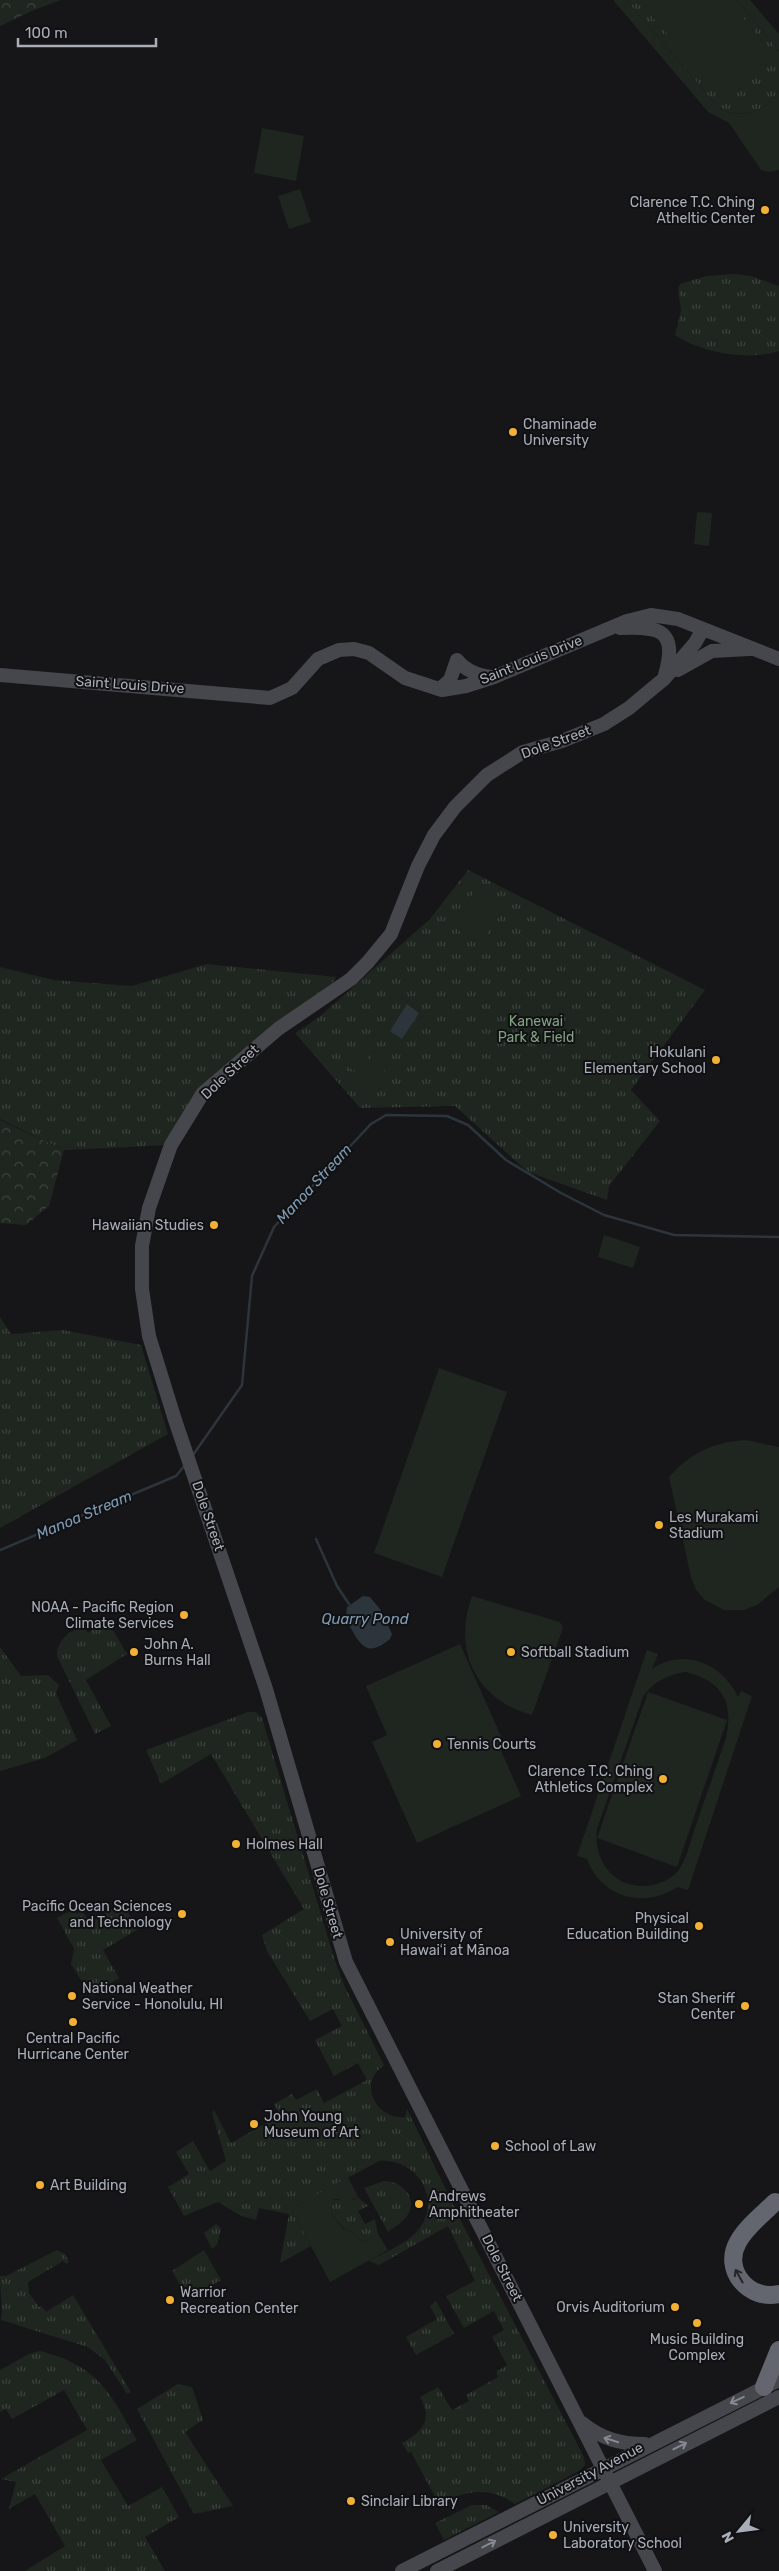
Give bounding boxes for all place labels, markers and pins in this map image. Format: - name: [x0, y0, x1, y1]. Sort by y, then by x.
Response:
- place label: Clarence T.C. Ching Atheltic Center: [630, 194, 756, 227]
- marker: Clarence T.C. Ching Atheltic Center: [759, 204, 771, 216]
- place label: Chaminade University: [523, 416, 597, 449]
- marker: Chaminade University: [507, 426, 519, 438]
- place label: Hokulani Elementary School: [584, 1044, 706, 1077]
- marker: Hokulani Elementary School: [710, 1054, 722, 1066]
- place label: Hawaiian Studies: [92, 1217, 204, 1234]
- marker: Hawaiian Studies: [208, 1219, 220, 1231]
- place label: Les Murakami Stadium: [669, 1509, 758, 1542]
- marker: Les Murakami Stadium: [653, 1519, 665, 1531]
- place label: NOAA - Pacific Region Climate Services: [31, 1599, 174, 1632]
- marker: NOAA - Pacific Region Climate Services: [178, 1609, 190, 1621]
- place label: John A. Burns Hall: [144, 1636, 211, 1669]
- place label: Softball Stadium: [521, 1644, 629, 1661]
- marker: John A. Burns Hall: [128, 1646, 140, 1658]
- marker: Softball Stadium: [505, 1646, 517, 1658]
- place label: Tennis Courts: [447, 1736, 536, 1753]
- marker: Tennis Courts: [431, 1738, 443, 1750]
- place label: Clarence T.C. Ching Athletics Complex: [528, 1763, 653, 1796]
- marker: Clarence T.C. Ching Athletics Complex: [657, 1773, 669, 1785]
- place label: Holmes Hall: [246, 1836, 323, 1853]
- marker: Holmes Hall: [230, 1838, 242, 1850]
- place label: Pacific Ocean Sciences and Technology: [22, 1898, 172, 1931]
- marker: Pacific Ocean Sciences and Technology: [176, 1908, 188, 1920]
- place label: Physical Education Building: [567, 1910, 689, 1943]
- marker: Physical Education Building: [693, 1920, 705, 1932]
- place label: University of Hawaiʻi at Mānoa: [400, 1926, 509, 1959]
- marker: University of Hawaiʻi at Mānoa: [384, 1936, 396, 1948]
- place label: National Weather Service - Honolulu, HI: [82, 1980, 223, 2013]
- marker: National Weather Service - Honolulu, HI: [66, 1990, 78, 2002]
- place label: Stan Sheriff Center: [658, 1990, 736, 2023]
- marker: Stan Sheriff Center: [739, 2000, 751, 2012]
- marker: Central Pacific Hurricane Center: [67, 2016, 79, 2028]
- place label: Central Pacific Hurricane Center: [17, 2030, 130, 2063]
- place label: John Young Museum of Art: [264, 2108, 360, 2141]
- marker: John Young Museum of Art: [248, 2118, 260, 2130]
- place label: School of Law: [505, 2138, 596, 2155]
- marker: School of Law: [489, 2140, 501, 2152]
- place label: Art Building: [50, 2177, 127, 2194]
- marker: Art Building: [34, 2179, 46, 2191]
- place label: Andrews Amphitheater: [429, 2188, 520, 2221]
- marker: Andrews Amphitheater: [413, 2198, 425, 2210]
- place label: Warrior Recreation Center: [180, 2284, 299, 2317]
- marker: Warrior Recreation Center: [164, 2294, 176, 2306]
- place label: Orvis Auditorium: [556, 2299, 665, 2316]
- marker: Orvis Auditorium: [669, 2301, 681, 2313]
- marker: Music Building Complex: [691, 2317, 703, 2329]
- place label: Music Building Complex: [650, 2331, 744, 2364]
- place label: Sinclair Library: [361, 2493, 458, 2510]
- marker: Sinclair Library: [345, 2495, 357, 2507]
- place label: University Laboratory School: [563, 2519, 682, 2552]
- marker: University Laboratory School: [547, 2529, 559, 2541]

